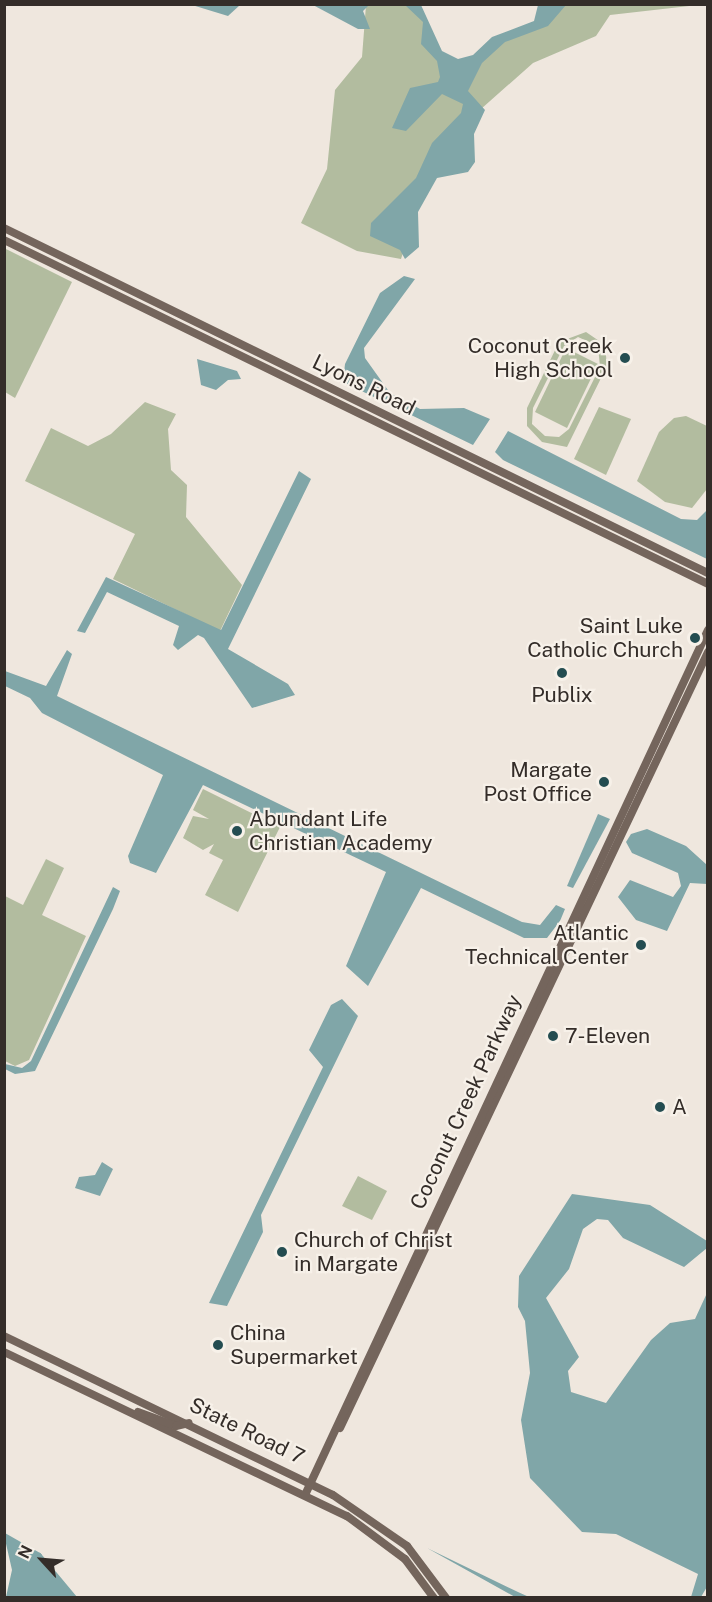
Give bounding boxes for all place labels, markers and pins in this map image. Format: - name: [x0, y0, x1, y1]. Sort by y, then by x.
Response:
- place label: Coconut Creek High School: [468, 333, 613, 383]
- marker: Coconut Creek High School: [618, 351, 632, 365]
- place label: Saint Luke Catholic Church: [527, 613, 683, 663]
- marker: Saint Luke Catholic Church: [688, 631, 702, 645]
- marker: Publix: [555, 666, 569, 680]
- place label: Publix: [531, 682, 593, 708]
- place label: Margate Post Office: [484, 757, 592, 807]
- marker: Margate Post Office: [597, 775, 611, 789]
- place label: Abundant Life Christian Academy: [249, 806, 433, 856]
- marker: Abundant Life Christian Academy: [230, 824, 244, 838]
- place label: Atlantic Technical Center: [465, 920, 629, 970]
- marker: Atlantic Technical Center: [634, 938, 648, 952]
- place label: 7-Eleven: [565, 1023, 650, 1049]
- marker: 7-Eleven: [546, 1029, 560, 1043]
- place label: A: [672, 1094, 687, 1120]
- marker: A: [653, 1100, 667, 1114]
- place label: Church of Christ in Margate: [294, 1227, 453, 1277]
- marker: Church of Christ in Margate: [275, 1245, 289, 1259]
- place label: China Supermarket: [230, 1320, 358, 1370]
- marker: China Supermarket: [211, 1338, 225, 1352]

